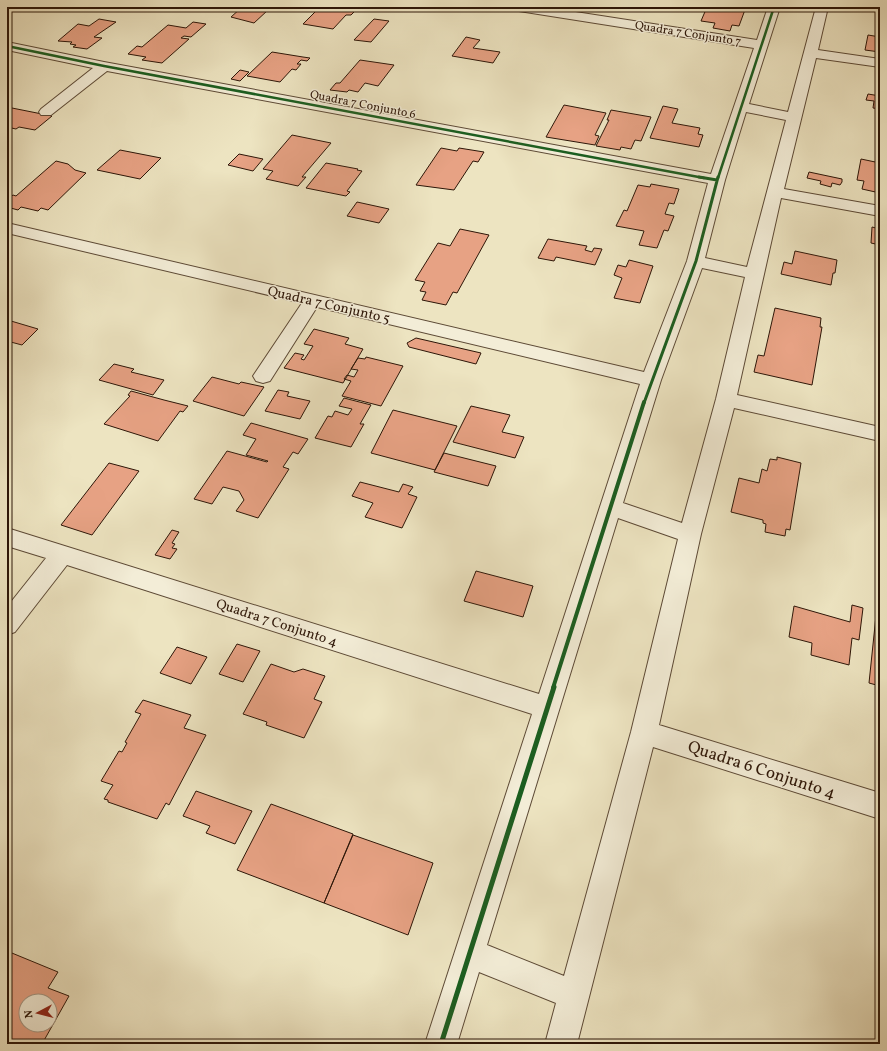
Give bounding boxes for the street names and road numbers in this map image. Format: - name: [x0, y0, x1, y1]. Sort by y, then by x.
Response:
- street label: Quadra 7 Conjunto 7: [634, 18, 742, 50]
- street label: Quadra 7 Conjunto 6: [308, 87, 417, 123]
- street label: Quadra 7 Conjunto 5: [266, 282, 392, 329]
- street label: Quadra 7 Conjunto 4: [213, 595, 340, 652]
- street label: Quadra 6 Conjunto 4: [685, 736, 838, 805]

